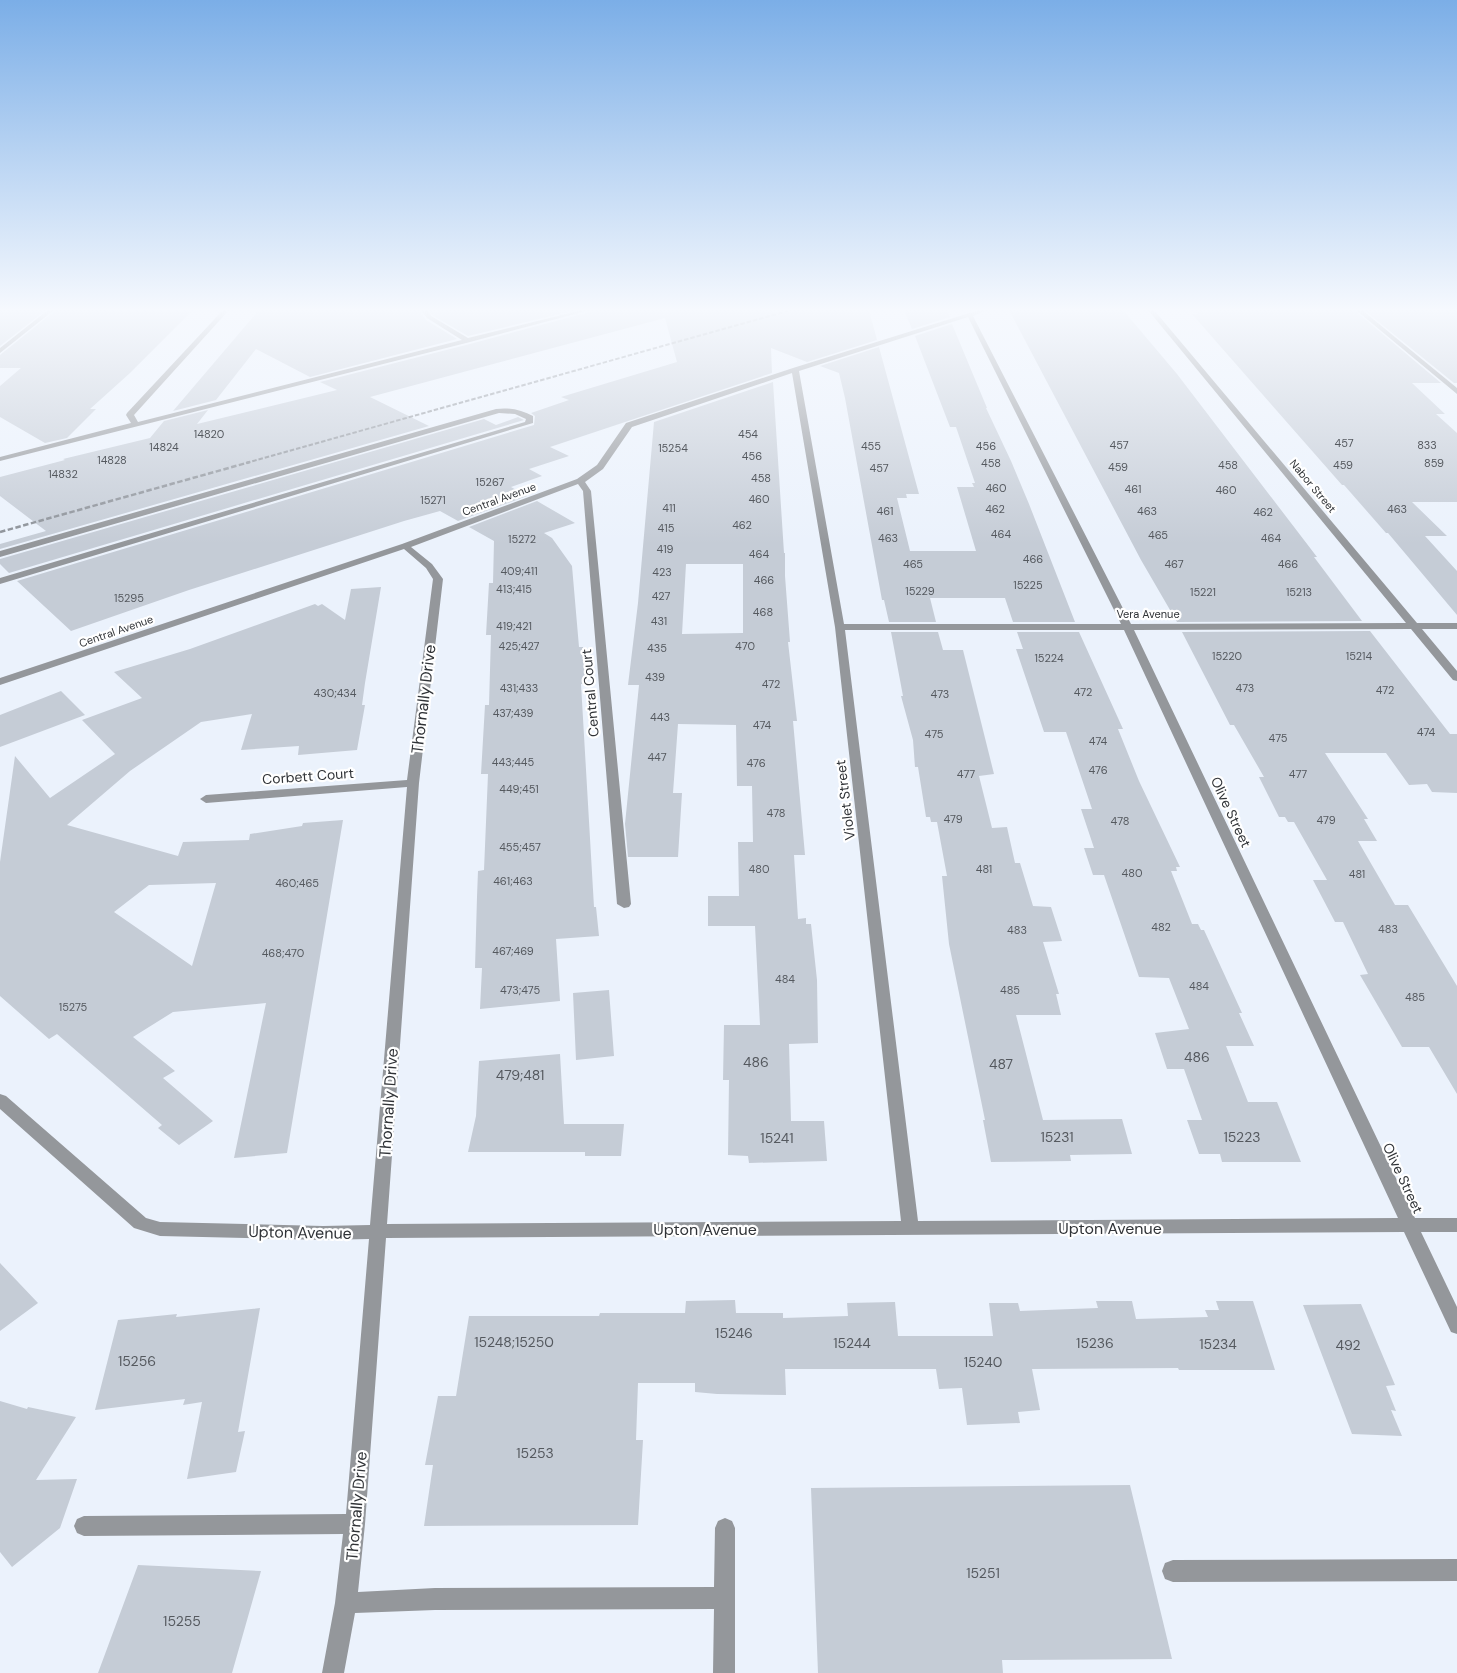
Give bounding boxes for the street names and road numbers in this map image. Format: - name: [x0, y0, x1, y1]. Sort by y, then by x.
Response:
- street label: Nabor Street: [1287, 457, 1339, 515]
- street label: Central Avenue: [460, 479, 538, 519]
- street label: Vera Avenue: [1116, 607, 1180, 621]
- street label: Central Avenue: [77, 612, 155, 650]
- street label: Thornally Drive: [406, 643, 441, 755]
- street label: Central Court: [577, 648, 603, 738]
- street label: Violet Street: [831, 759, 859, 841]
- street label: Corbett Court: [262, 764, 354, 788]
- street label: Olive Street: [1207, 774, 1255, 850]
- street label: Thornally Drive: [374, 1048, 403, 1158]
- street label: Olive Street: [1379, 1140, 1427, 1216]
- street label: Upton Avenue: [1058, 1218, 1162, 1239]
- street label: Upton Avenue: [653, 1219, 757, 1240]
- street label: Upton Avenue: [248, 1221, 352, 1244]
- street label: Thornally Drive: [341, 1451, 372, 1562]

